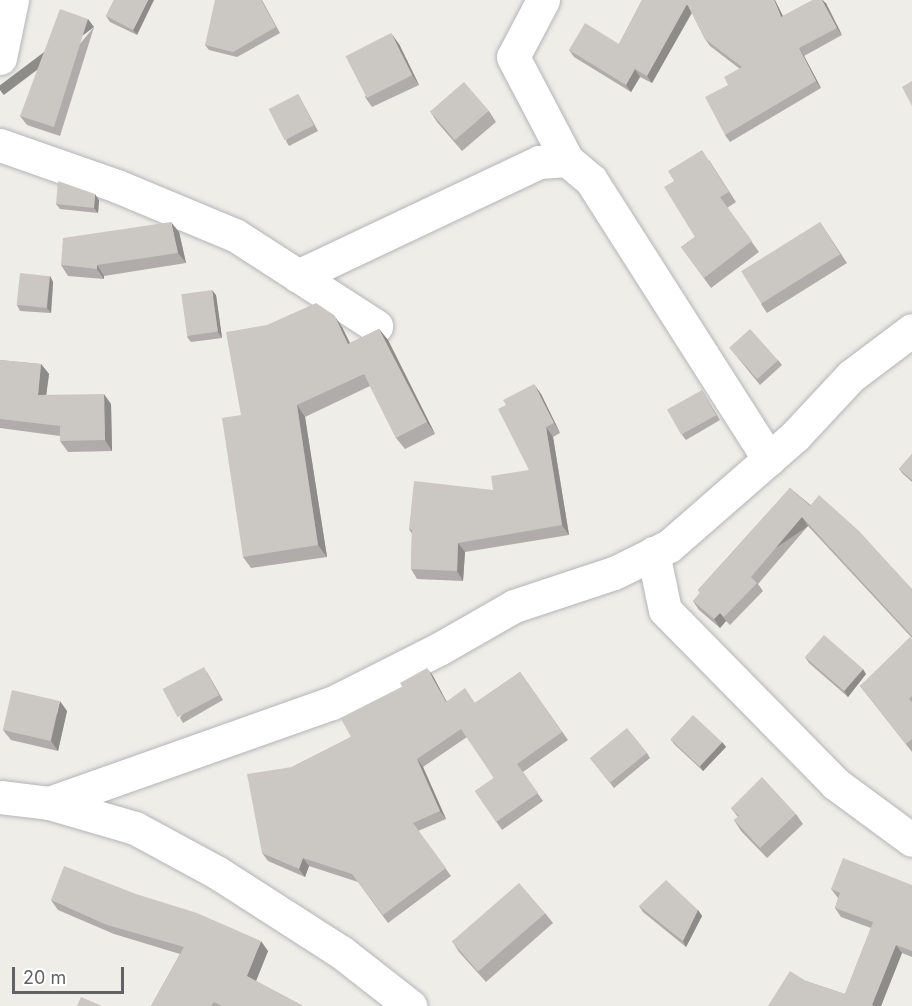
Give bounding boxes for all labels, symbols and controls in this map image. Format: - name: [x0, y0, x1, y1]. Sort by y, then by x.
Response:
- scale bar: [15, 955, 128, 993]
- text: 20 m: [23, 967, 66, 988]

